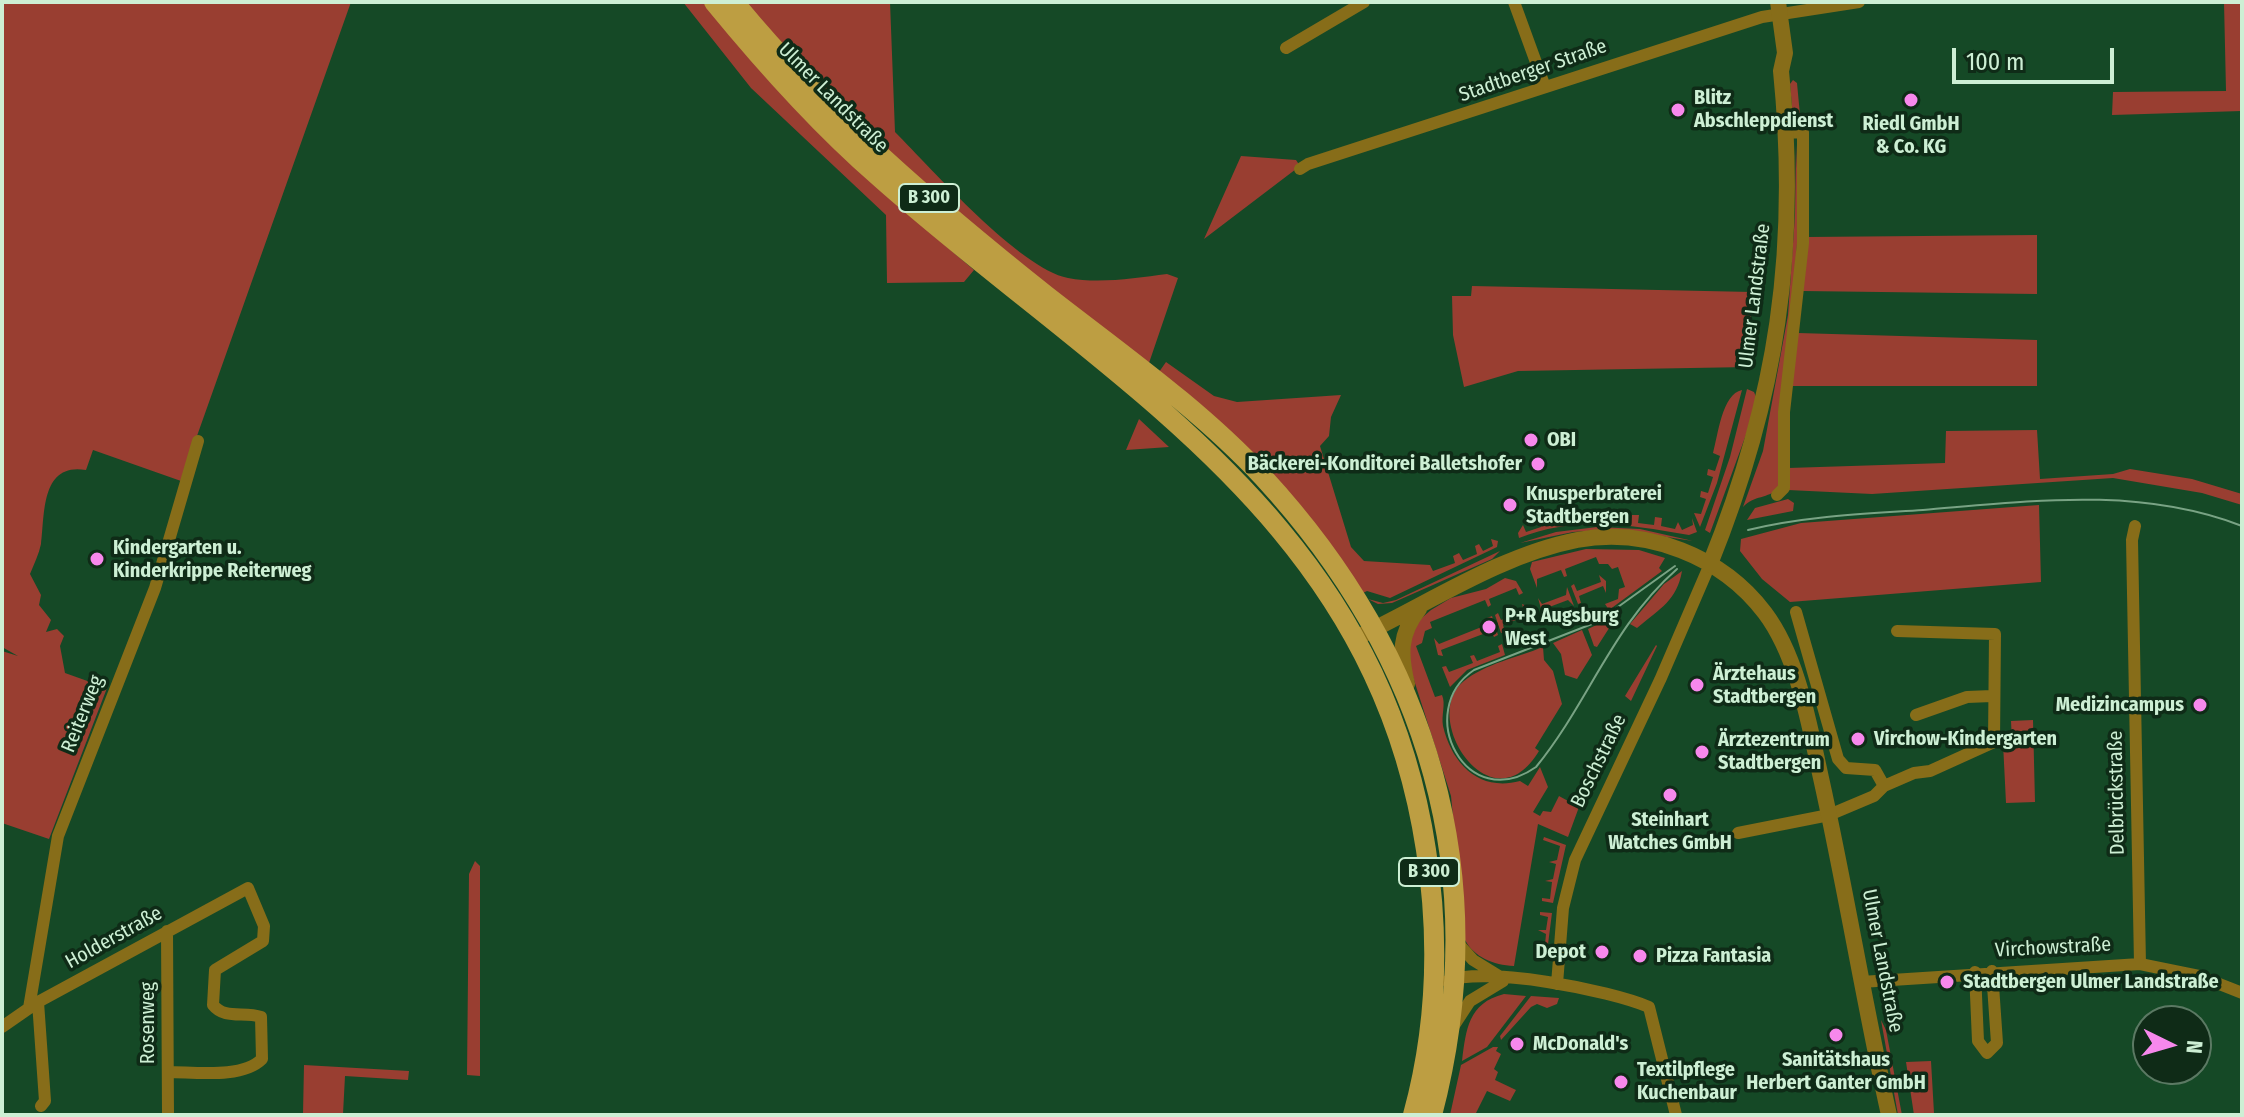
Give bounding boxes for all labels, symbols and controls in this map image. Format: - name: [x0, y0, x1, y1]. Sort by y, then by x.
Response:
- scale bar: [1956, 32, 2118, 82]
- street label: Stadtberger Straße: [1456, 35, 1610, 107]
- street label: Ulmer Landstraße: [773, 38, 893, 158]
- text: 100 m: [1966, 48, 2024, 76]
- place label: Blitz Abschleppdienst: [1694, 86, 1833, 133]
- marker: Riedl GmbH & Co. KG: [1902, 91, 1920, 109]
- marker: Blitz Abschleppdienst: [1669, 101, 1687, 119]
- place label: Riedl GmbH & Co. KG: [1862, 112, 1960, 159]
- road number: B 300: [899, 184, 959, 212]
- street label: Ulmer Landstraße: [1734, 222, 1776, 370]
- place label: OBI: [1547, 428, 1576, 452]
- marker: OBI: [1522, 431, 1540, 449]
- place label: Bäckerei-Konditorei Balletshofer: [1248, 452, 1522, 476]
- marker: Bäckerei-Konditorei Balletshofer: [1529, 455, 1547, 473]
- place label: Knusperbraterei Stadtbergen: [1526, 482, 1662, 529]
- marker: Knusperbraterei Stadtbergen: [1501, 496, 1519, 514]
- place label: Kindergarten u. Kinderkrippe Reiterweg: [113, 536, 312, 583]
- marker: Kindergarten u. Kinderkrippe Reiterweg: [88, 550, 106, 568]
- place label: P+R Augsburg West: [1505, 604, 1619, 651]
- marker: P+R Augsburg West: [1480, 618, 1498, 636]
- place label: Ärztehaus Stadtbergen: [1713, 662, 1816, 709]
- street label: Reiterweg: [57, 672, 109, 756]
- marker: Ärztehaus Stadtbergen: [1688, 676, 1706, 694]
- place label: Medizincampus: [2056, 693, 2184, 717]
- marker: Medizincampus: [2191, 696, 2209, 714]
- street label: Boschstraße: [1566, 710, 1632, 812]
- place label: Virchow-Kindergarten: [1874, 727, 2057, 751]
- place label: Ärztezentrum Stadtbergen: [1718, 728, 1830, 775]
- marker: Virchow-Kindergarten: [1849, 730, 1867, 748]
- street label: Delbrückstraße: [2104, 731, 2130, 855]
- marker: Ärztezentrum Stadtbergen: [1693, 743, 1711, 761]
- marker: Steinhart Watches GmbH: [1661, 786, 1679, 804]
- place label: Steinhart Watches GmbH: [1608, 808, 1732, 855]
- road number: B 300: [1399, 858, 1459, 886]
- street label: Ulmer Landstraße: [1856, 887, 1908, 1035]
- street label: Holderstraße: [61, 902, 167, 974]
- street label: Virchowstraße: [1994, 933, 2112, 963]
- place label: Depot: [1535, 940, 1586, 964]
- marker: Depot: [1593, 943, 1611, 961]
- place label: Pizza Fantasia: [1656, 944, 1771, 968]
- marker: Pizza Fantasia: [1631, 947, 1649, 965]
- place label: Stadtbergen Ulmer Landstraße: [1963, 970, 2219, 994]
- marker: Stadtbergen Ulmer Landstraße: [1938, 973, 1956, 991]
- street label: Rosenweg: [136, 982, 160, 1064]
- north arrow: [2132, 1005, 2212, 1085]
- marker: Sanitätshaus Herbert Ganter GmbH: [1827, 1026, 1845, 1044]
- place label: McDonald's: [1533, 1032, 1628, 1056]
- marker: McDonald's: [1508, 1035, 1526, 1053]
- text: N: [2180, 1039, 2208, 1055]
- place label: Sanitätshaus Herbert Ganter GmbH: [1746, 1048, 1926, 1095]
- place label: Textilpflege Kuchenbaur: [1637, 1058, 1737, 1105]
- marker: Textilpflege Kuchenbaur: [1612, 1073, 1630, 1091]

